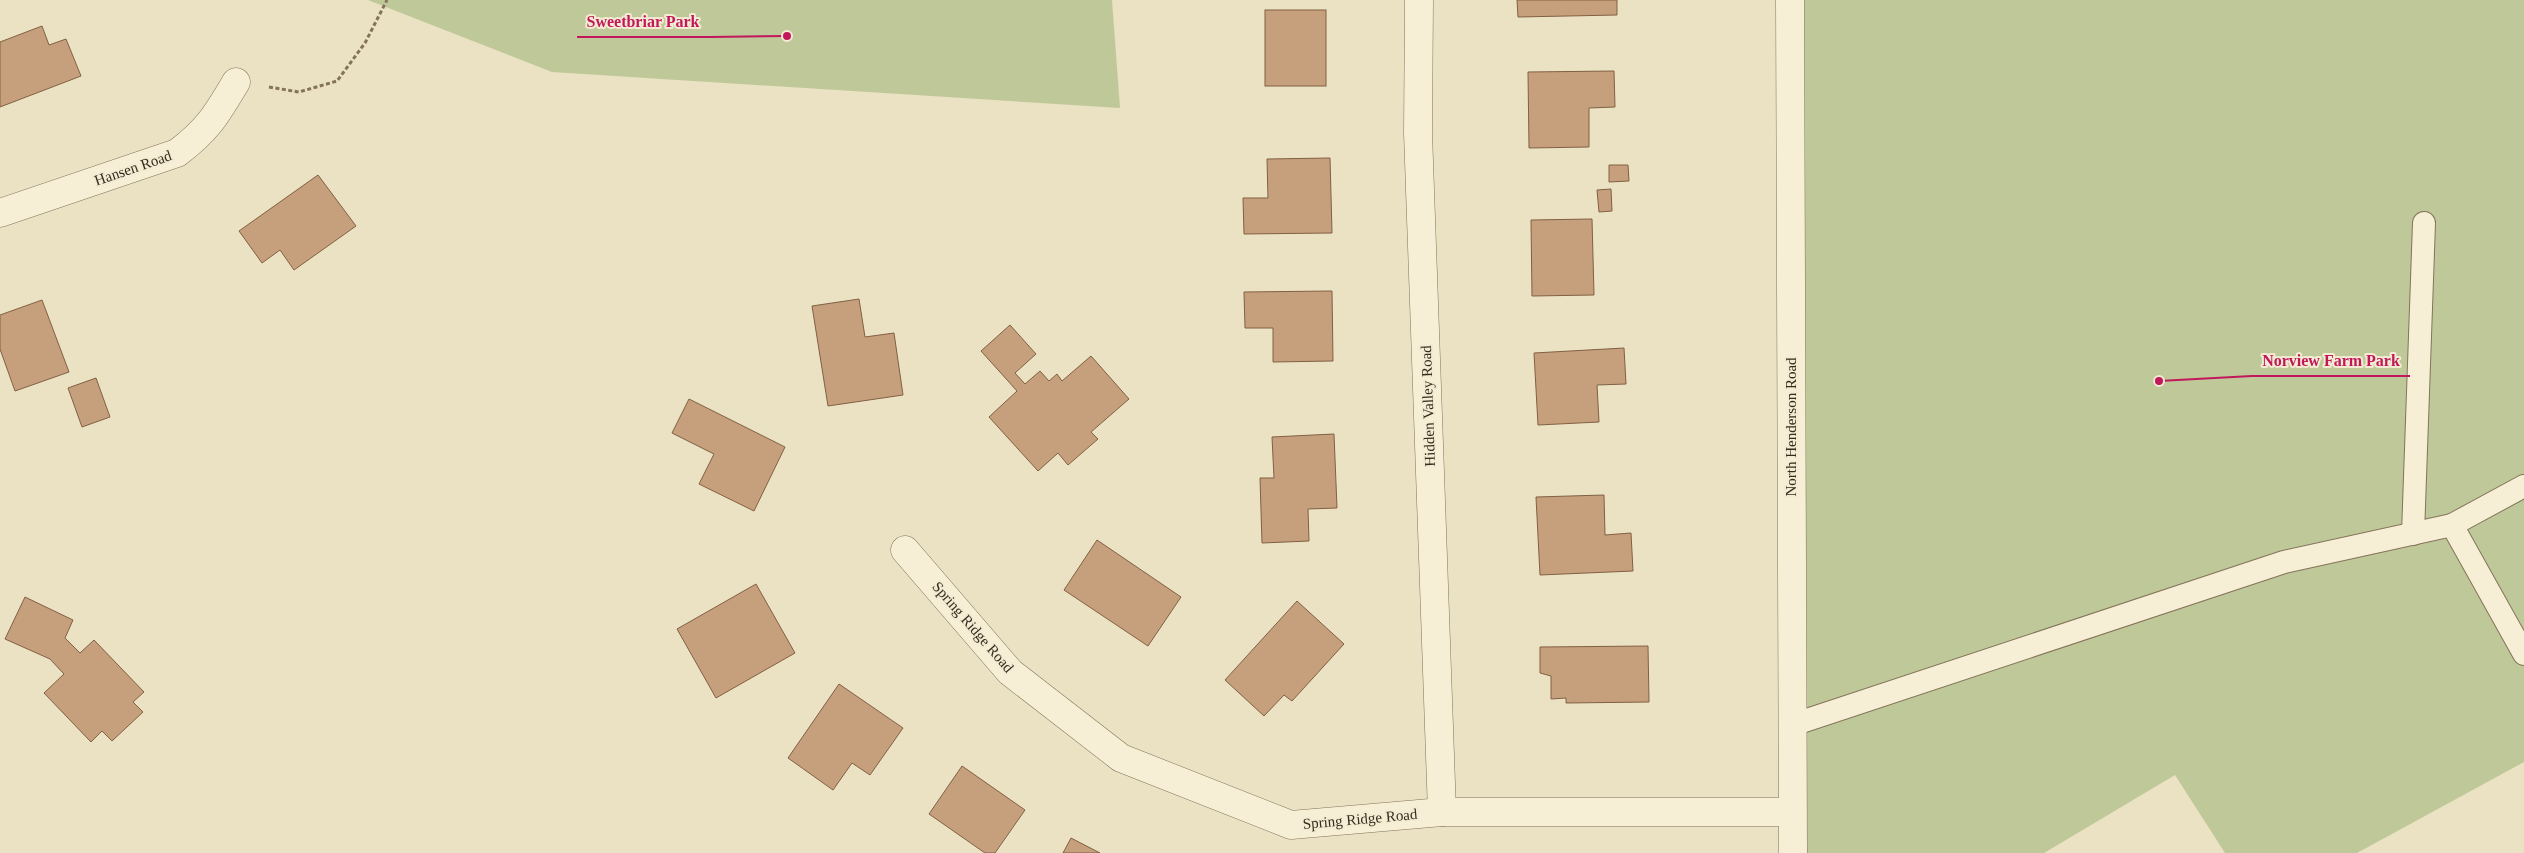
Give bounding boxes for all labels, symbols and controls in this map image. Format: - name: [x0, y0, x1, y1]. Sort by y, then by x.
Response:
- callout: Sweetbriar Park: [577, 6, 710, 37]
- text: Sweetbriar Park: [586, 13, 700, 30]
- street label: Hansen Road: [92, 147, 174, 189]
- street label: Hidden Valley Road: [1418, 345, 1438, 467]
- callout: Norview Farm Park: [2252, 345, 2410, 376]
- text: Norview Farm Park: [2262, 352, 2400, 369]
- street label: North Henderson Road: [1783, 357, 1799, 497]
- street label: Spring Ridge Road: [929, 578, 1017, 676]
- street label: Spring Ridge Road: [1302, 806, 1418, 832]

